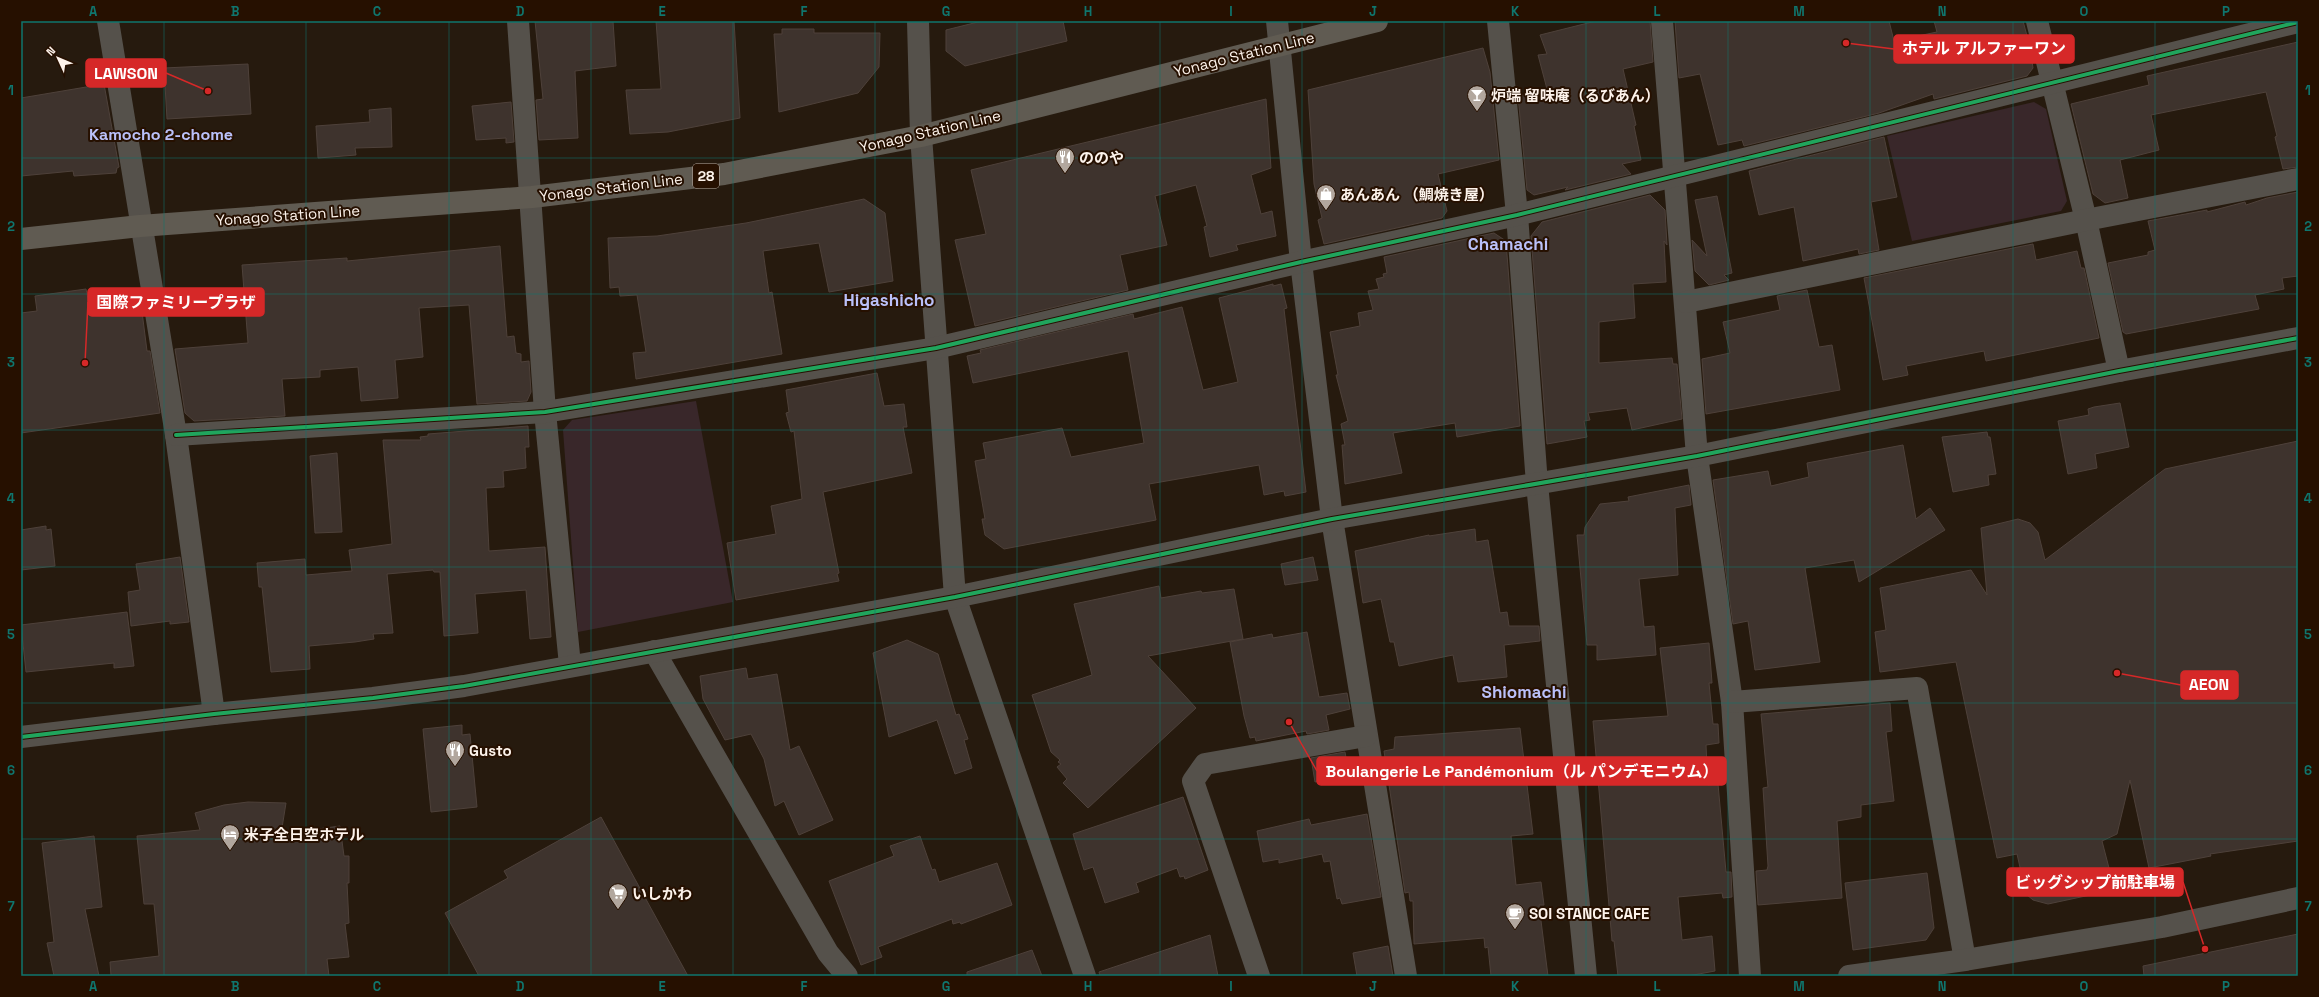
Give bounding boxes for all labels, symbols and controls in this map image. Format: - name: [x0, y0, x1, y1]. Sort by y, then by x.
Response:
- text: A: [89, 3, 98, 20]
- text: B: [231, 3, 240, 20]
- text: C: [373, 3, 381, 20]
- text: D: [516, 3, 525, 20]
- text: E: [658, 3, 666, 20]
- text: F: [801, 3, 808, 20]
- text: G: [942, 3, 950, 20]
- text: H: [1084, 3, 1092, 20]
- text: I: [1229, 3, 1233, 20]
- text: J: [1369, 3, 1377, 20]
- text: K: [1511, 3, 1520, 20]
- text: L: [1653, 3, 1661, 20]
- text: M: [1793, 3, 1805, 20]
- text: N: [1938, 3, 1946, 20]
- text: O: [2080, 3, 2089, 20]
- text: P: [2222, 3, 2230, 20]
- street label: Yonago Station Line: [1172, 27, 1317, 81]
- callout: ホテル アルファーワン: [1894, 35, 2074, 63]
- north arrow: [38, 38, 78, 78]
- text: ホテル アルファーワン: [1902, 38, 2066, 59]
- text: N: [43, 44, 58, 59]
- callout: LAWSON: [86, 59, 166, 87]
- text: LAWSON: [94, 63, 158, 84]
- text: 1: [8, 82, 14, 99]
- text: 1: [2305, 82, 2311, 99]
- bar icon: 炉端 留味庵（るびあん）: [1466, 84, 1488, 112]
- place label: 炉端 留味庵（るびあん）: [1491, 86, 1660, 105]
- street label: Yonago Station Line: [857, 105, 1003, 157]
- district label: Kamocho 2-chome: [89, 124, 233, 145]
- restaurant icon: ののや: [1054, 146, 1076, 174]
- place label: ののや: [1079, 148, 1124, 167]
- road number: 28: [693, 164, 719, 188]
- street label: Yonago Station Line: [538, 169, 684, 205]
- shop icon: あんあん （鯛焼き屋）: [1315, 183, 1337, 211]
- place label: あんあん （鯛焼き屋）: [1340, 185, 1494, 204]
- street label: Yonago Station Line: [215, 200, 361, 230]
- text: 2: [7, 218, 15, 235]
- text: 2: [2304, 218, 2312, 235]
- district label: Chamachi: [1468, 233, 1548, 255]
- callout: 国際ファミリープラザ: [88, 288, 264, 316]
- district label: Higashicho: [843, 289, 935, 311]
- text: 国際ファミリープラザ: [96, 292, 256, 313]
- text: 3: [7, 354, 15, 371]
- text: 3: [2304, 354, 2312, 371]
- text: 4: [7, 490, 15, 507]
- text: 4: [2304, 490, 2312, 507]
- text: 5: [7, 626, 15, 643]
- text: 5: [2304, 626, 2312, 643]
- callout: AEON: [2181, 671, 2238, 699]
- text: AEON: [2189, 674, 2229, 695]
- district label: Shiomachi: [1482, 681, 1566, 703]
- restaurant icon: Gusto: [444, 739, 466, 767]
- place label: Gusto: [469, 741, 512, 760]
- callout: Boulangerie Le Pandémonium（ル パンデモニウム）: [1317, 757, 1726, 785]
- text: Boulangerie Le Pandémonium（ル パンデモニウム）: [1326, 761, 1718, 782]
- text: 6: [7, 762, 15, 779]
- text: 6: [2304, 762, 2312, 779]
- hotel icon: 米子全日空ホテル: [219, 823, 241, 851]
- place label: 米子全日空ホテル: [244, 825, 364, 844]
- callout: ビッグシップ前駐車場: [2007, 868, 2183, 896]
- text: ビッグシップ前駐車場: [2015, 872, 2175, 893]
- supermarket icon: いしかわ: [607, 882, 629, 910]
- place label: いしかわ: [632, 884, 692, 903]
- text: 7: [7, 898, 15, 915]
- text: 7: [2304, 898, 2312, 915]
- cafe icon: SOI STANCE CAFE: [1504, 902, 1526, 930]
- place label: SOI STANCE CAFE: [1529, 904, 1649, 923]
- text: A: [89, 978, 98, 995]
- text: B: [231, 978, 240, 995]
- text: C: [373, 978, 381, 995]
- text: D: [516, 978, 525, 995]
- text: E: [658, 978, 666, 995]
- text: F: [801, 978, 808, 995]
- text: G: [942, 978, 950, 995]
- text: H: [1084, 978, 1092, 995]
- text: I: [1229, 978, 1233, 995]
- text: J: [1369, 978, 1377, 995]
- text: K: [1511, 978, 1520, 995]
- text: L: [1653, 978, 1661, 995]
- text: M: [1793, 978, 1805, 995]
- text: N: [1938, 978, 1946, 995]
- text: O: [2080, 978, 2089, 995]
- text: P: [2222, 978, 2230, 995]

